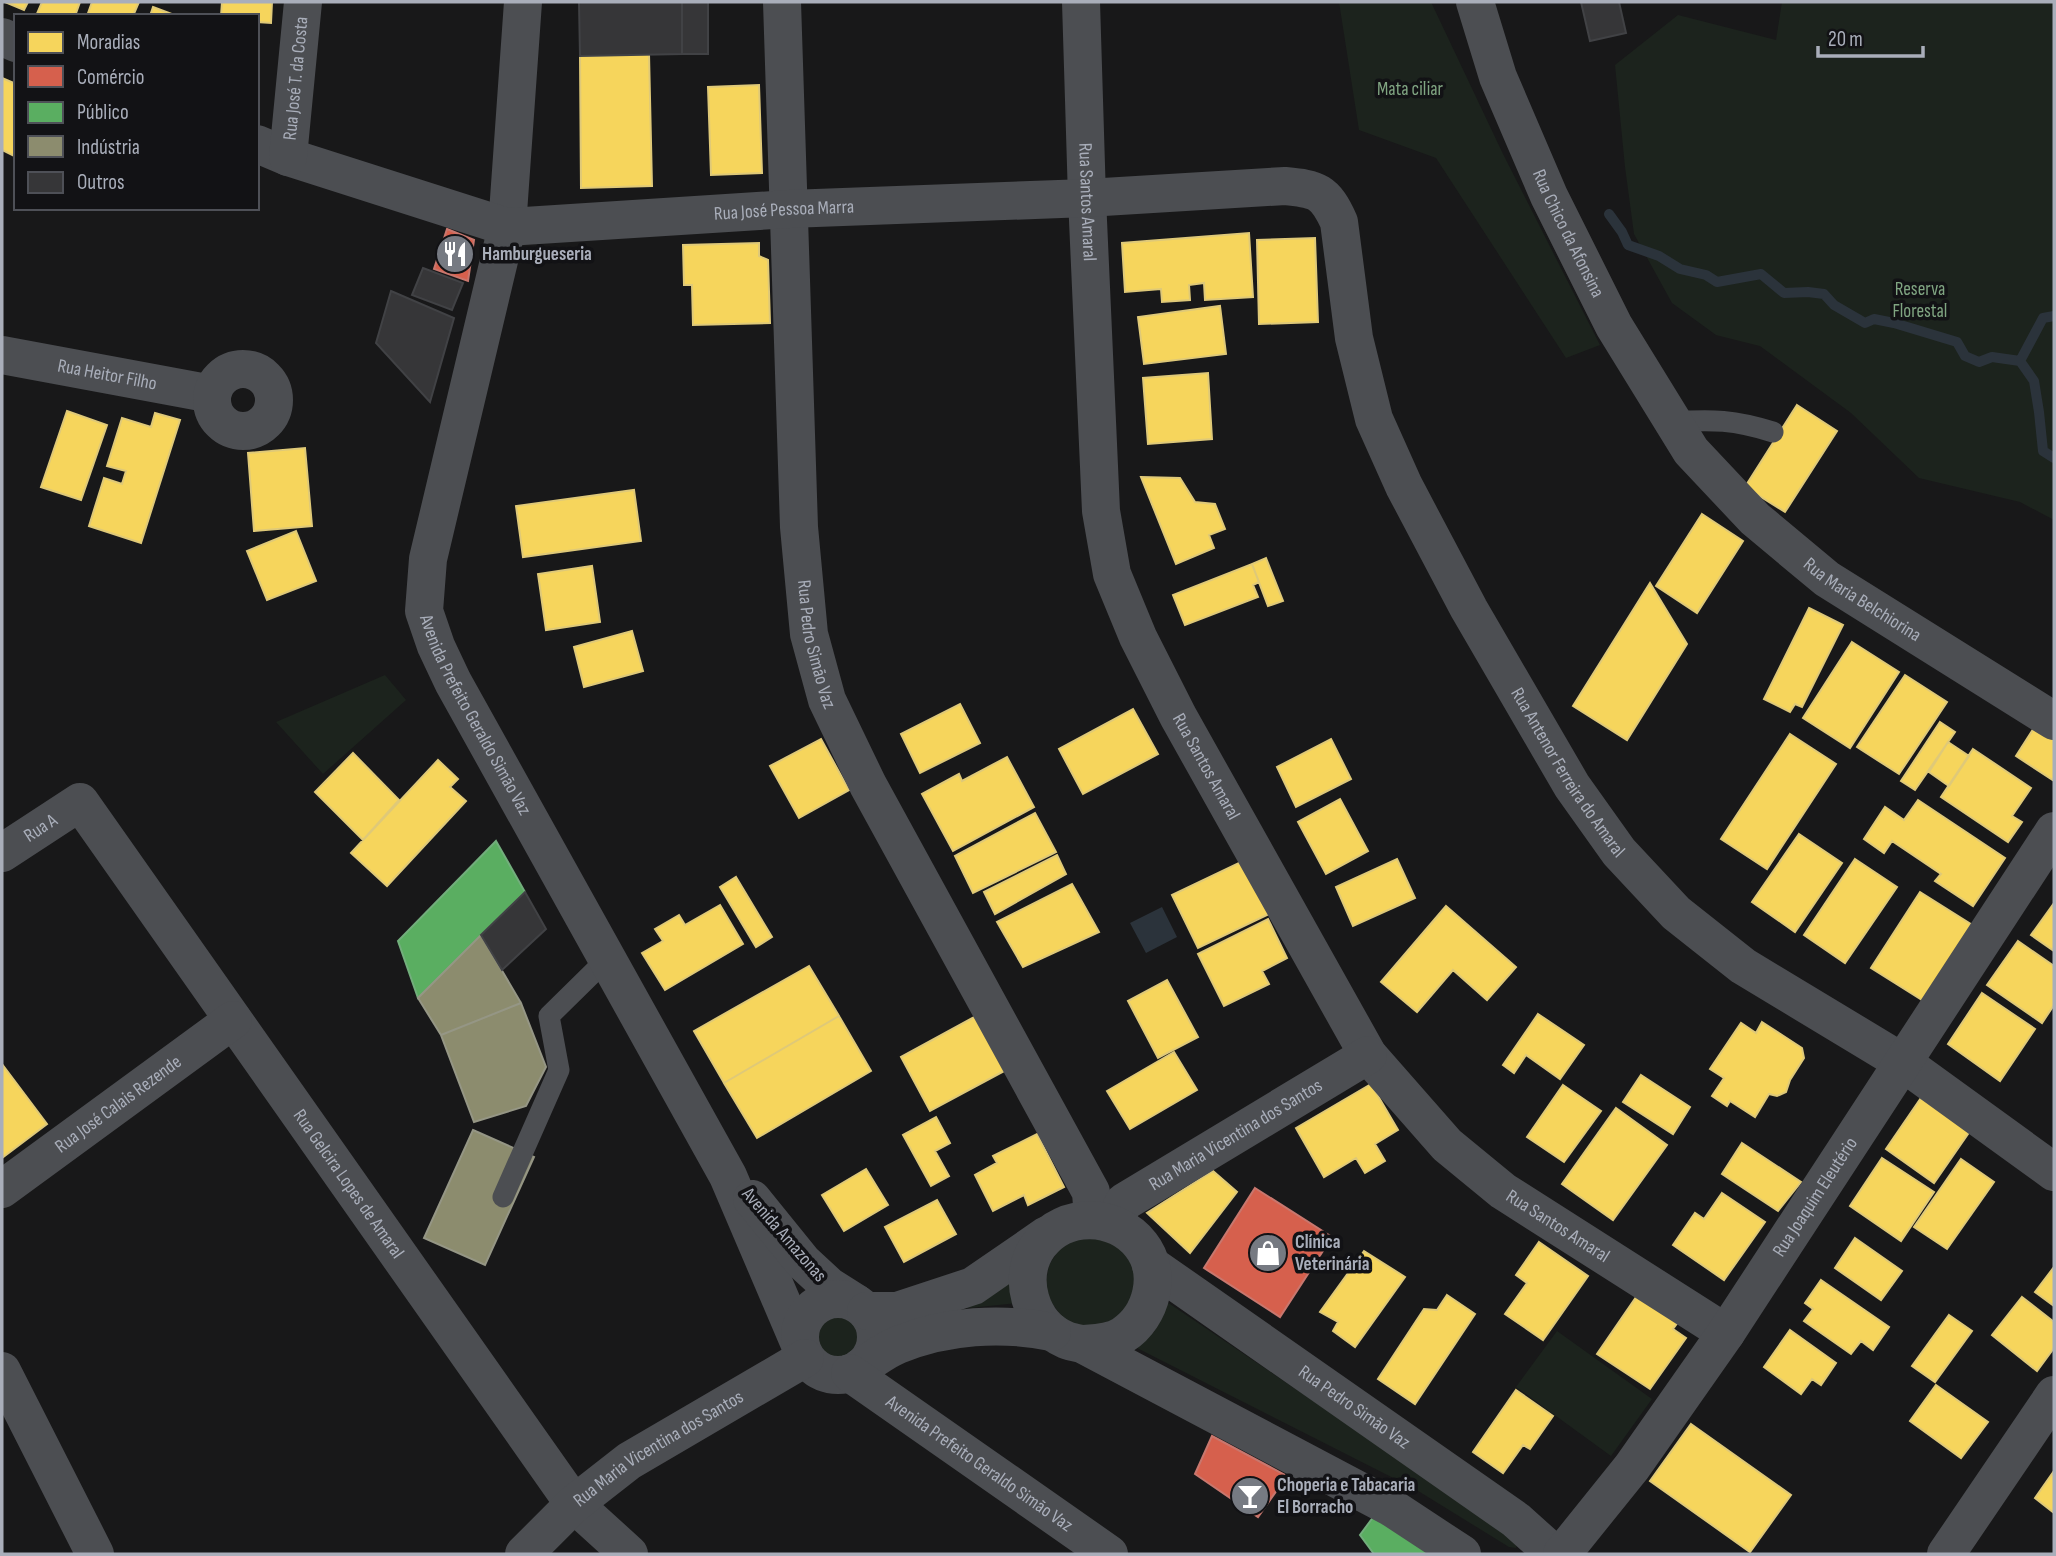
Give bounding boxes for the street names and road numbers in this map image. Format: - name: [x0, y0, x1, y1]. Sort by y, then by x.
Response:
- street label: Rua José T. da Costa: [278, 15, 313, 141]
- street label: Rua Santos Amaral: [1074, 142, 1101, 262]
- street label: Rua Chico da Afonsina: [1527, 166, 1609, 301]
- street label: Rua José Pessoa Marra: [713, 195, 854, 225]
- street label: Rua Heitor Filho: [56, 354, 159, 395]
- street label: Rua Maria Belchiorina: [1799, 553, 1926, 647]
- street label: Rua Pedro Simão Vaz: [793, 579, 841, 713]
- street label: Avenida Prefeito Geraldo Simão Vaz: [414, 611, 536, 819]
- street label: Rua Antenor Ferreira do Amaral: [1506, 683, 1630, 862]
- street label: Rua Santos Amaral: [1167, 709, 1245, 824]
- street label: Rua A: [19, 808, 62, 847]
- street label: Rua José Calais Rezende: [50, 1050, 186, 1158]
- street label: Rua Maria Vicentina dos Santos: [1145, 1074, 1327, 1196]
- street label: Rua Gelcira Lopes de Amaral: [288, 1105, 409, 1263]
- street label: Rua Joaquim Eleutério: [1768, 1133, 1862, 1261]
- street label: Avenida Amazonas: [736, 1182, 831, 1287]
- street label: Rua Santos Amaral: [1502, 1184, 1614, 1267]
- street label: Rua Pedro Simão Vaz: [1294, 1360, 1415, 1454]
- street label: Rua Maria Vicentina dos Santos: [569, 1385, 748, 1512]
- street label: Avenida Prefeito Geraldo Simão Vaz: [881, 1390, 1078, 1537]

